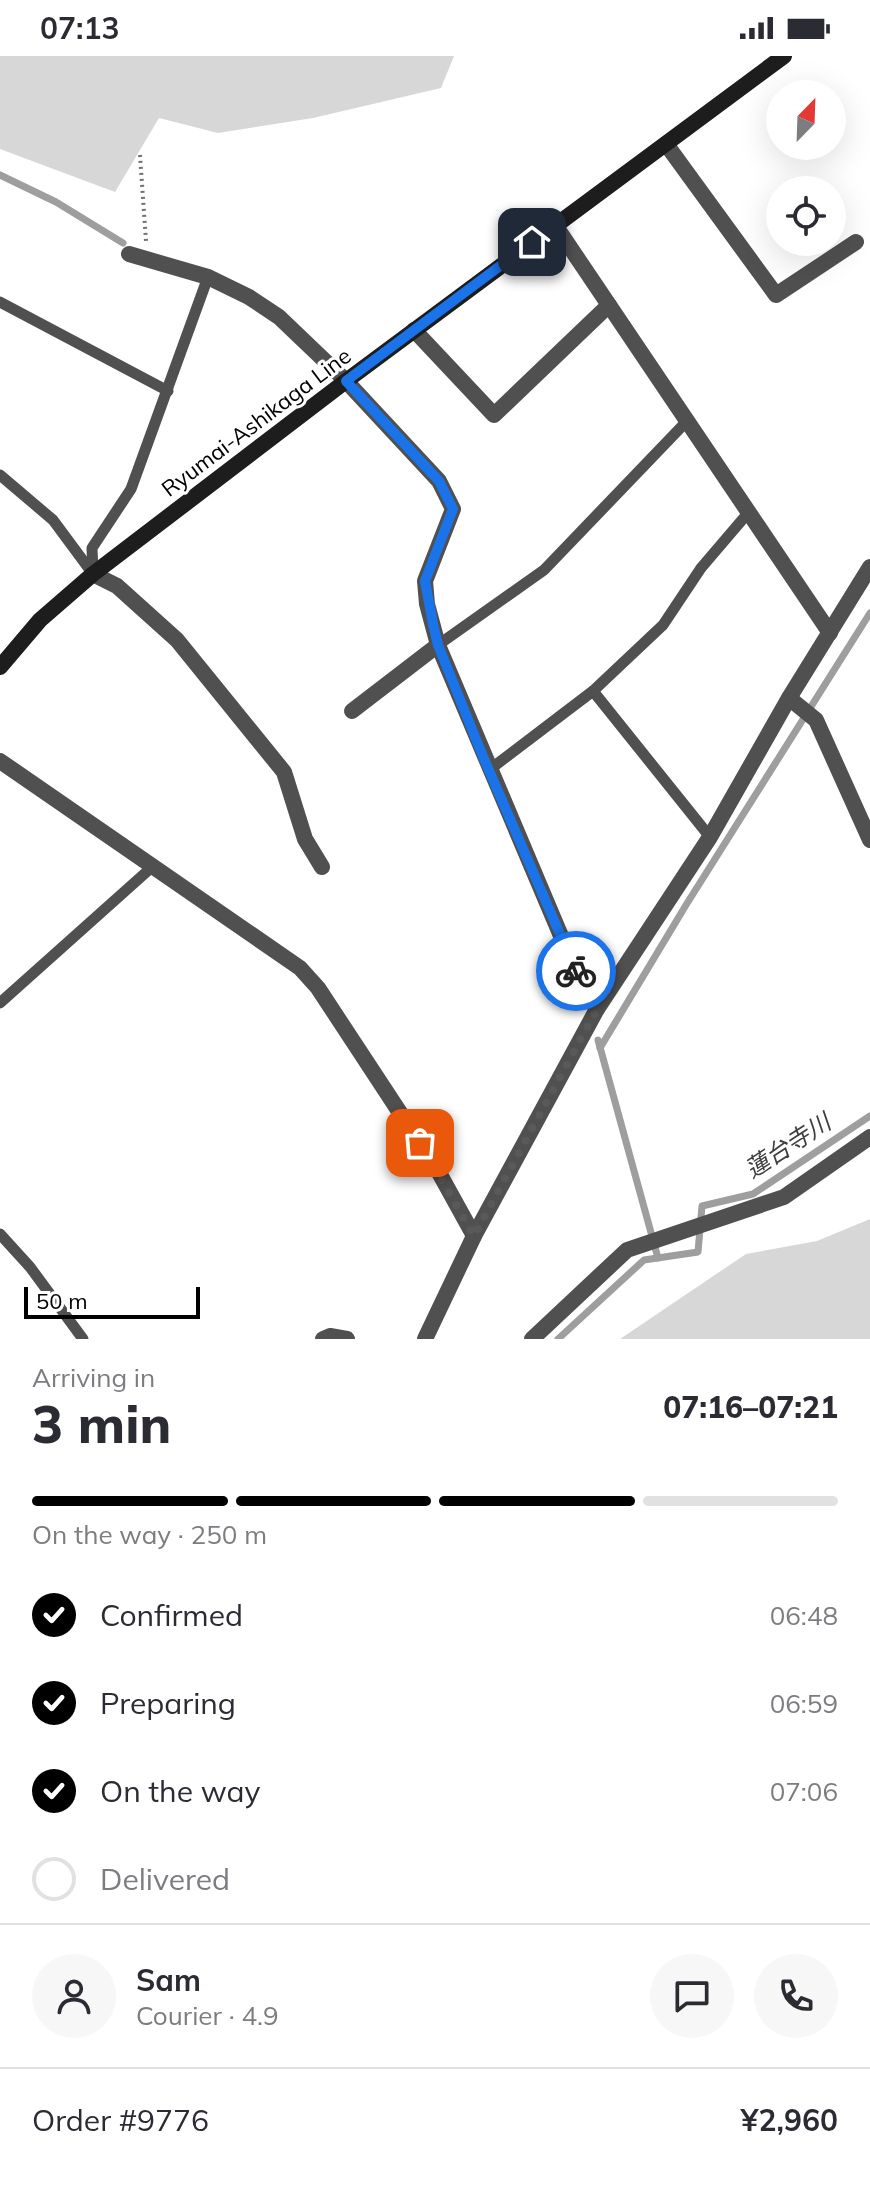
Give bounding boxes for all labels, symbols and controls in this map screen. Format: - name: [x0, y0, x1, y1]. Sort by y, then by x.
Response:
- text: 07:13: [40, 9, 119, 47]
- north arrow: [766, 80, 846, 160]
- map controls: [766, 80, 846, 256]
- button: locate: [766, 176, 846, 256]
- pin: [498, 208, 566, 276]
- icon: home: [510, 220, 554, 264]
- street label: Ryumai-Ashikaga Line: [156, 342, 356, 502]
- courier: [536, 931, 616, 1011]
- icon: bike: [554, 949, 598, 993]
- water label: 蓮台寺川: [739, 1105, 838, 1184]
- pin: [386, 1109, 454, 1177]
- icon: bag: [398, 1121, 442, 1165]
- scale bar: [24, 1283, 200, 1319]
- text: 50 m: [36, 1287, 87, 1315]
- text: Arriving in: [32, 1361, 155, 1394]
- text: 07:16–07:21: [663, 1388, 838, 1426]
- text: 3 min: [32, 1391, 171, 1456]
- text: On the way · 250 m: [32, 1518, 267, 1551]
- icon: check: [32, 1593, 76, 1637]
- text: Confirmed: [100, 1596, 243, 1634]
- text: 06:48: [770, 1599, 838, 1632]
- icon: check: [32, 1681, 76, 1725]
- text: Preparing: [100, 1684, 236, 1722]
- text: 06:59: [770, 1687, 838, 1720]
- icon: check: [32, 1769, 76, 1813]
- text: On the way: [100, 1772, 260, 1810]
- text: 07:06: [770, 1775, 838, 1808]
- text: Delivered: [100, 1860, 230, 1898]
- button: person: [32, 1954, 116, 2038]
- button: chat: [650, 1954, 734, 2038]
- button: phone: [754, 1954, 838, 2038]
- text: Sam: [136, 1961, 201, 1999]
- text: Courier · 4.9: [136, 1999, 279, 2032]
- text: Order #9776: [32, 2101, 209, 2139]
- text: ¥2,960: [741, 2101, 838, 2139]

